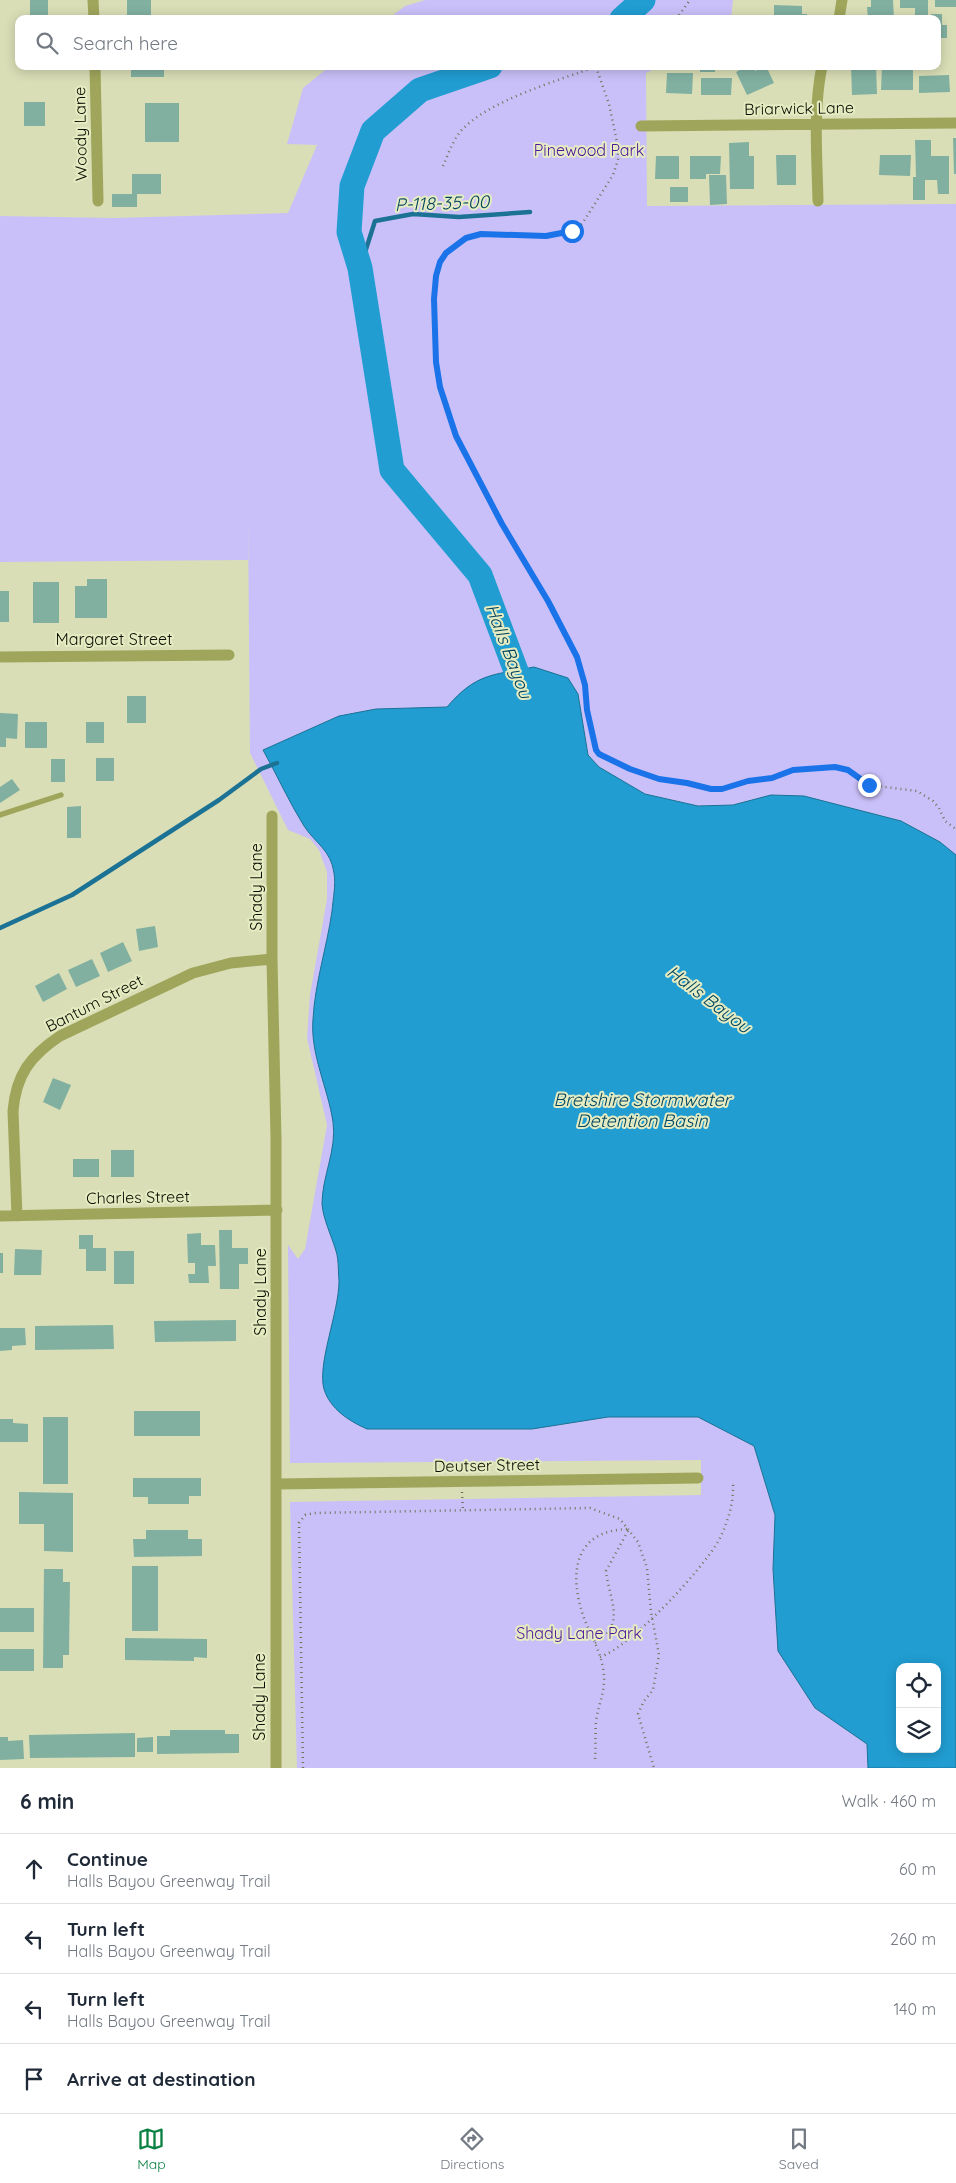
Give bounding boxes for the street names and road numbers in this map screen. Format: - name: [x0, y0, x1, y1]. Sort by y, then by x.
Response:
- street label: Woody Lane: [69, 87, 91, 181]
- street label: Briarwick Lane: [744, 97, 854, 119]
- street label: Margaret Street: [56, 629, 172, 649]
- street label: Shady Lane: [246, 843, 266, 931]
- street label: Bantum Street: [42, 970, 146, 1036]
- street label: Charles Street: [86, 1186, 190, 1208]
- street label: Shady Lane: [250, 1248, 270, 1336]
- street label: Deutser Street: [434, 1454, 540, 1476]
- street label: Shady Lane: [249, 1653, 269, 1741]

